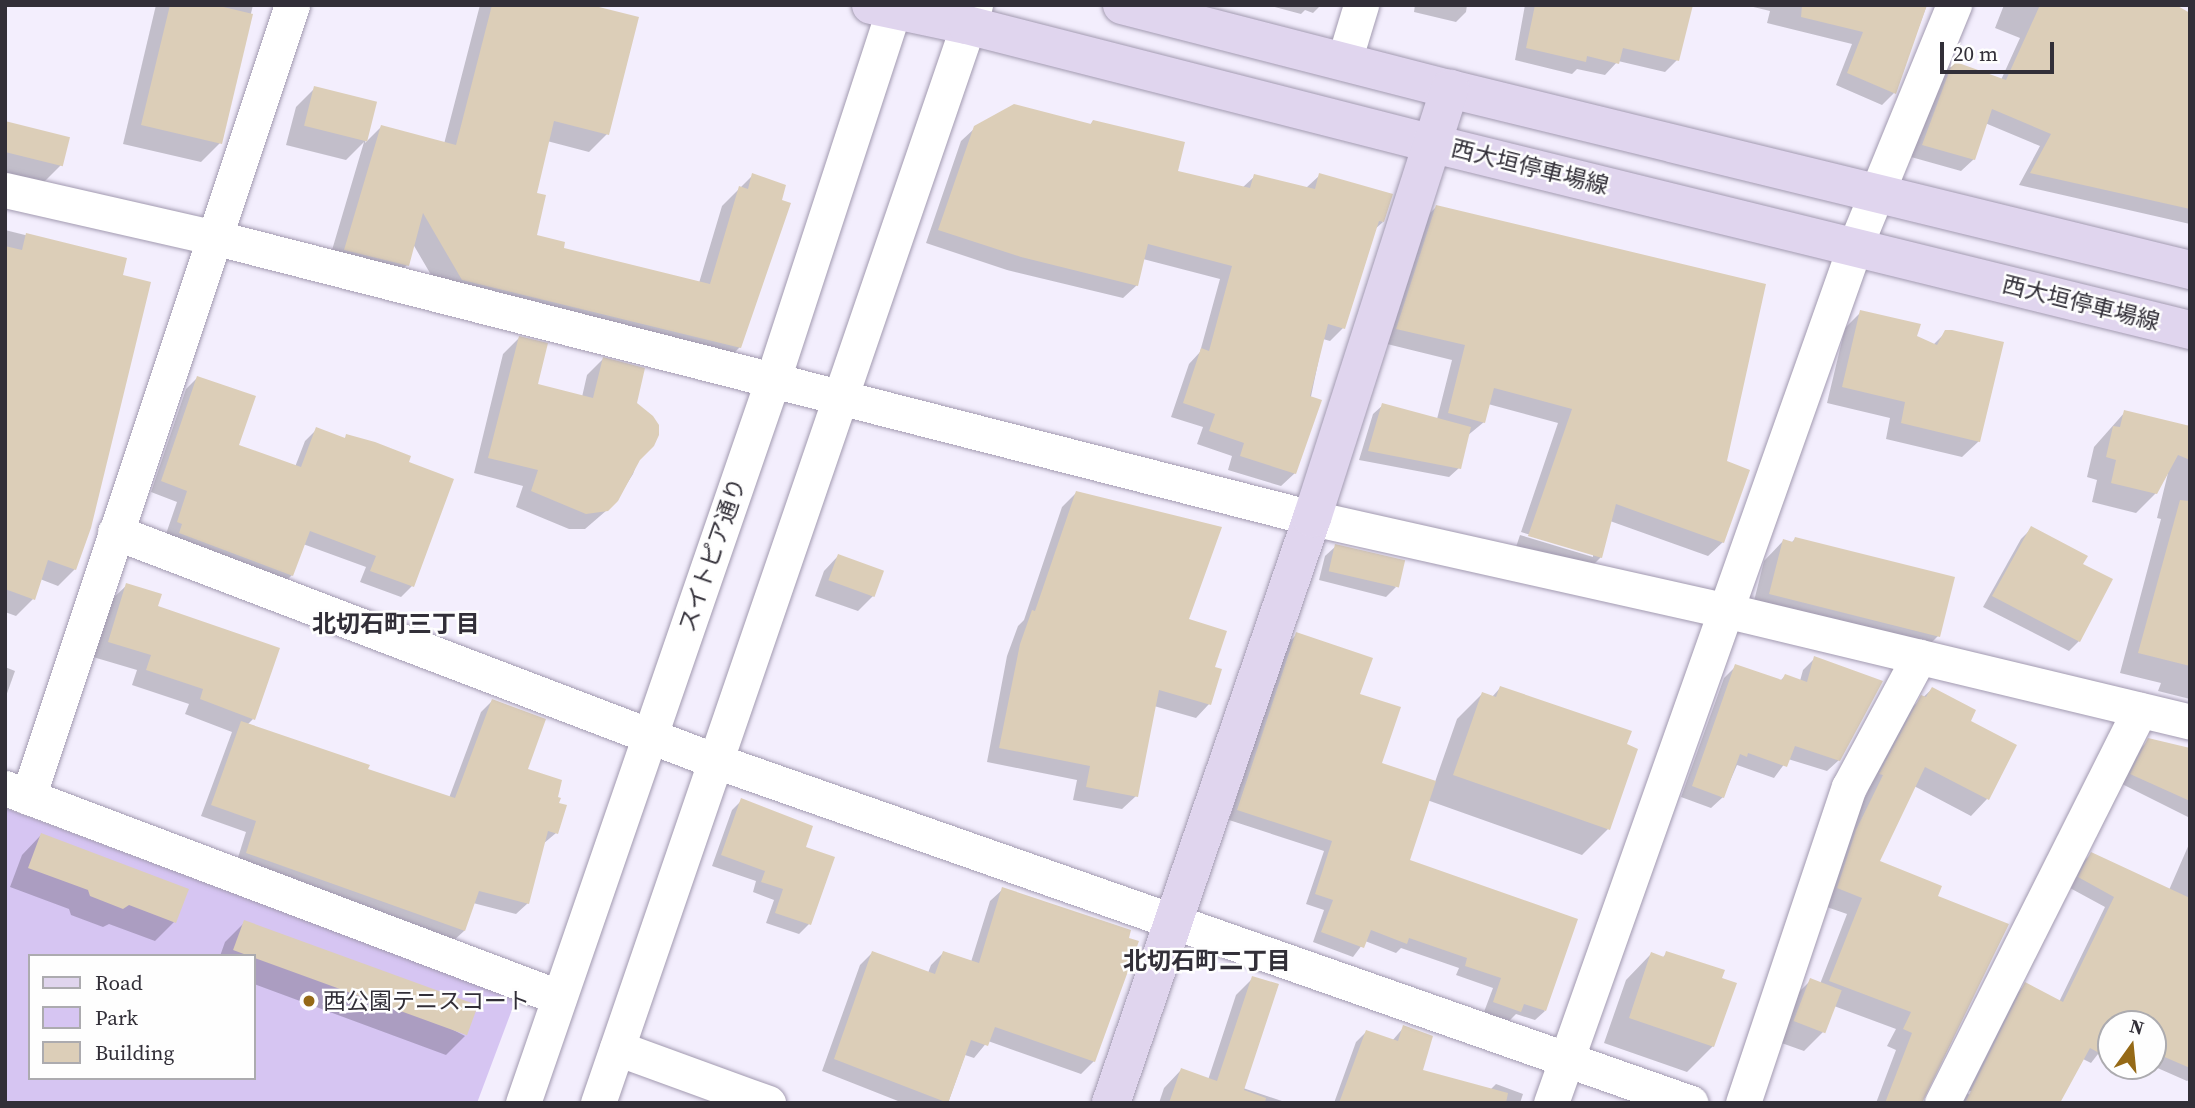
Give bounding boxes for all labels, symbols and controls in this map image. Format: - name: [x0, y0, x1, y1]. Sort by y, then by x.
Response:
- scale bar: [1943, 28, 2057, 72]
- text: 20 m: [1953, 39, 1998, 68]
- street label: 西大垣停車場線: [1449, 134, 1611, 200]
- street label: 西大垣停車場線: [2000, 270, 2162, 336]
- street label: スイトピア通り: [673, 474, 751, 636]
- district label: 北切石町三丁目: [312, 610, 480, 638]
- district label: 北切石町二丁目: [1123, 947, 1291, 975]
- legend: [28, 954, 256, 1080]
- text: Road: [95, 968, 143, 997]
- place label: 西公園テニスコート: [323, 987, 530, 1015]
- marker: 西公園テニスコート: [301, 993, 317, 1009]
- text: Park: [95, 1003, 138, 1032]
- north arrow: [2097, 1010, 2167, 1080]
- text: N: [2127, 1012, 2147, 1041]
- text: Building: [95, 1038, 174, 1067]

